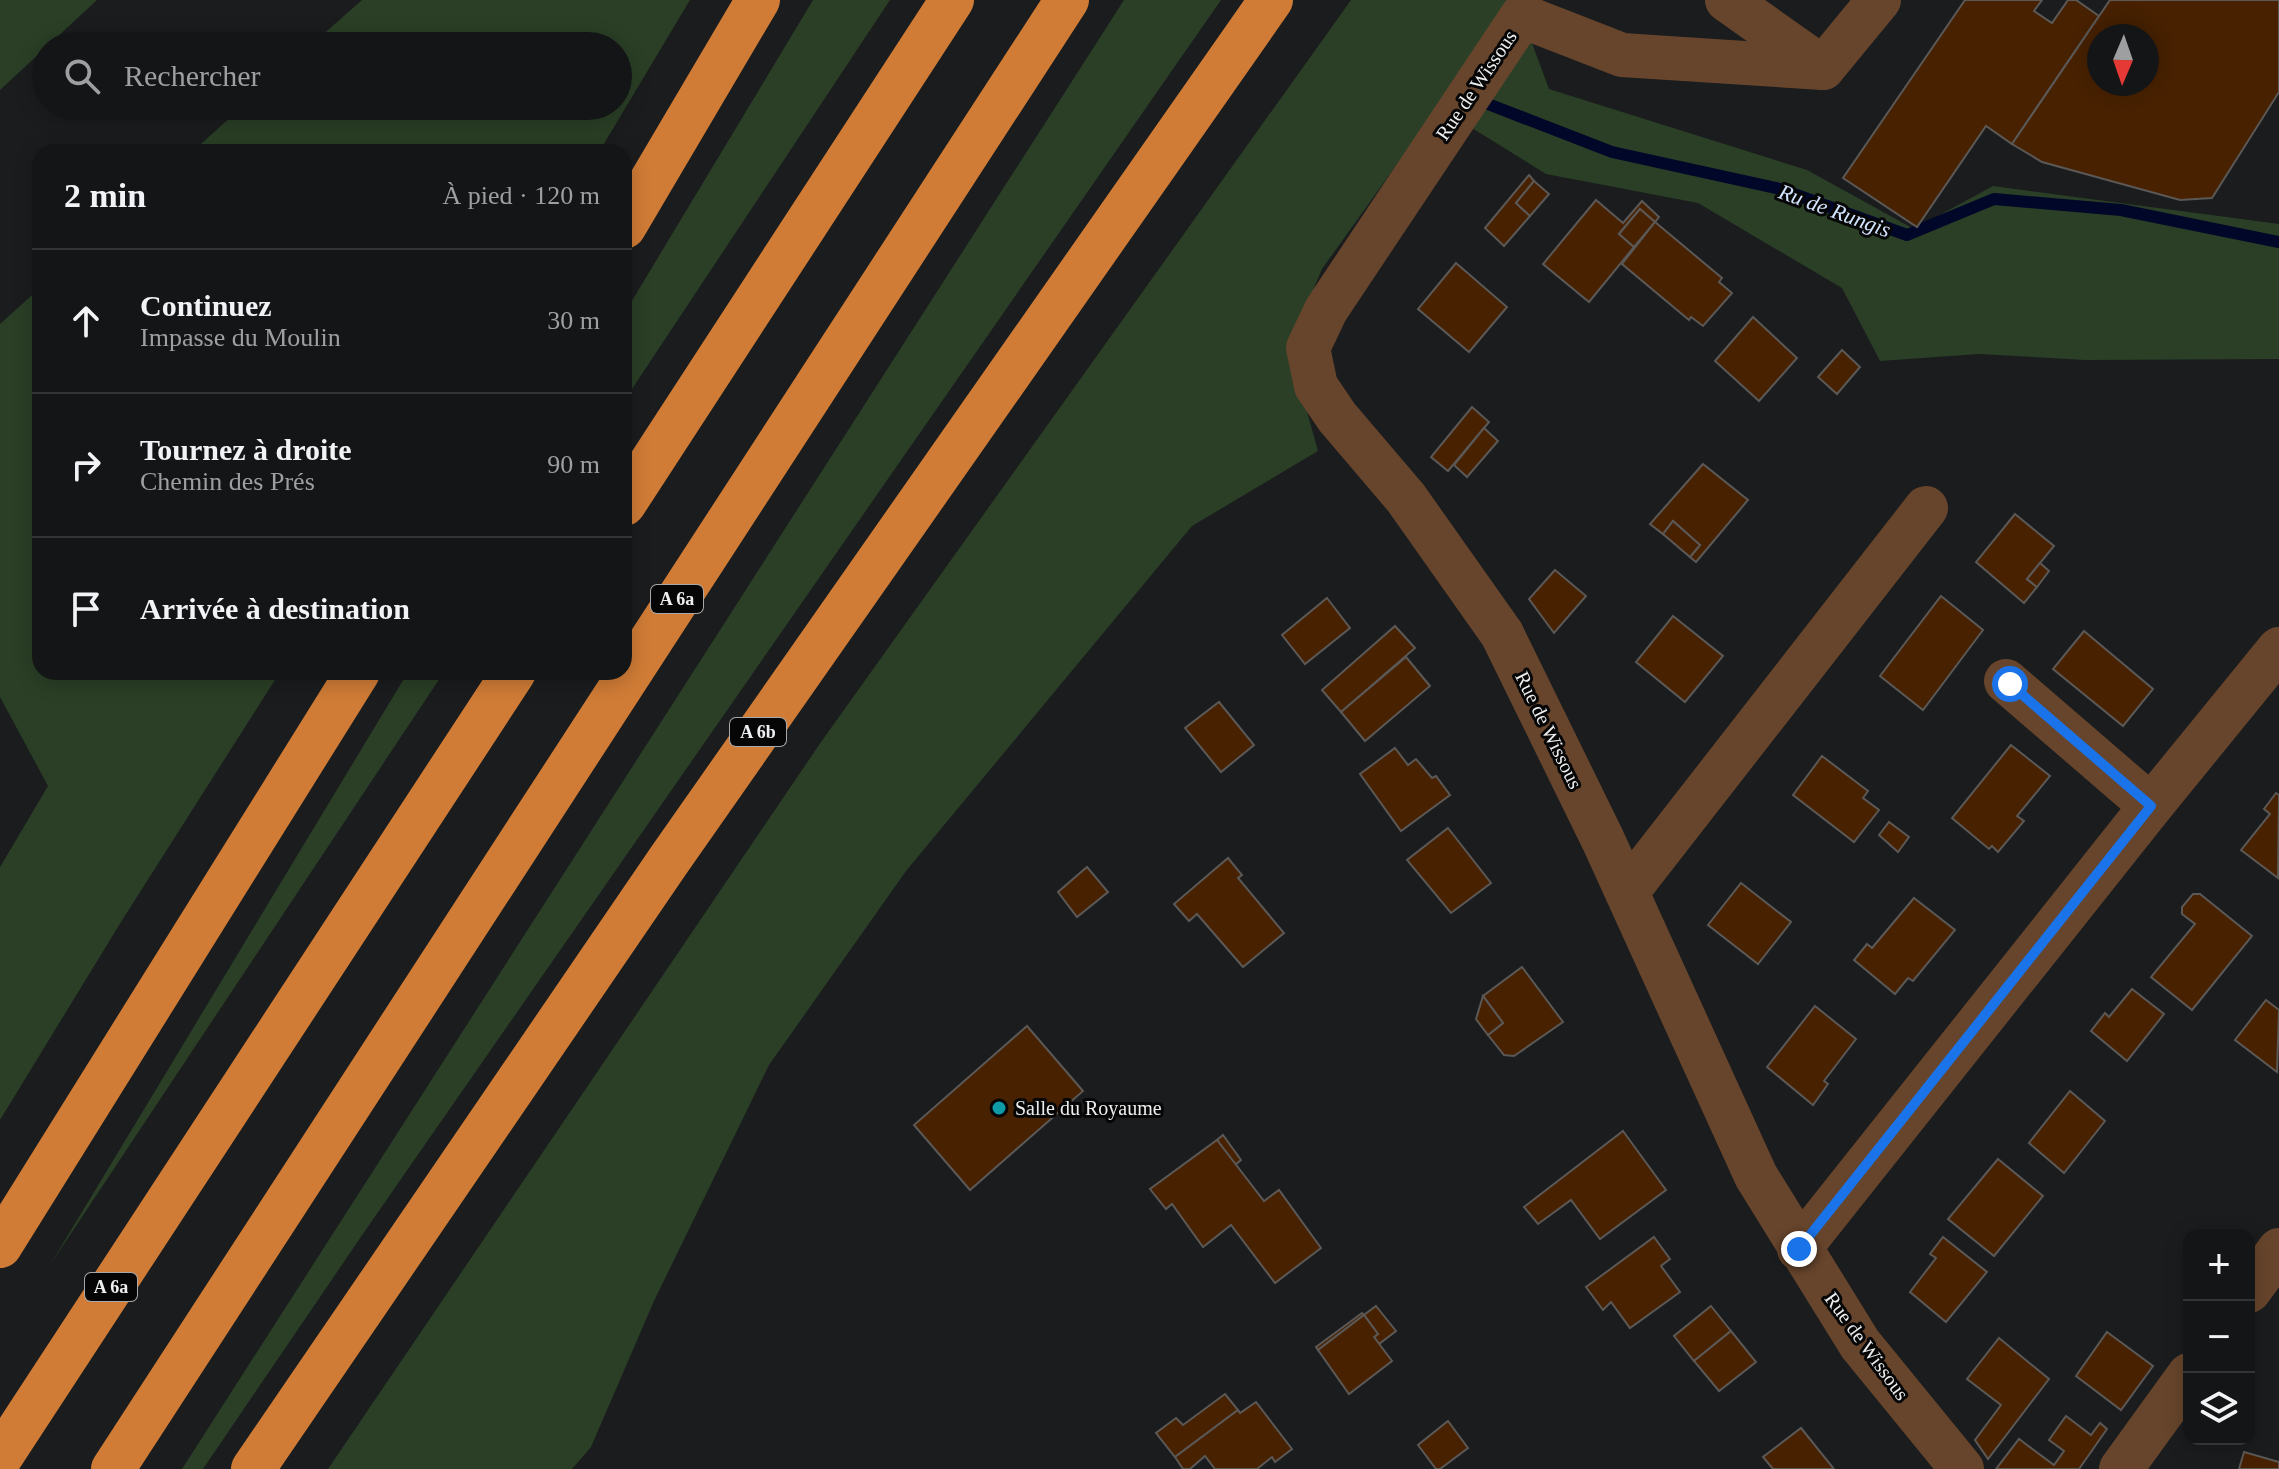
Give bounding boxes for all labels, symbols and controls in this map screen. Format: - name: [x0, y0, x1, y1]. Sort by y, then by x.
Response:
- north arrow: [2087, 24, 2159, 96]
- street label: Rue de Wissous: [1431, 26, 1521, 144]
- search box: [32, 32, 632, 120]
- icon: search: [60, 54, 104, 98]
- text: Rechercher: [124, 59, 261, 92]
- text: 2 min: [64, 177, 146, 214]
- water label: Ru de Rungis: [1774, 178, 1894, 242]
- text: À pied · 120 m: [443, 181, 600, 210]
- text: Continuez: [140, 289, 272, 322]
- icon: ahead: [64, 299, 108, 343]
- text: 30 m: [547, 306, 600, 335]
- text: Impasse du Moulin: [140, 323, 341, 352]
- text: Tournez à droite: [140, 433, 352, 466]
- icon: right: [64, 443, 108, 487]
- text: 90 m: [547, 450, 600, 479]
- text: Chemin des Prés: [140, 467, 315, 496]
- road number: A 6a: [651, 585, 703, 613]
- icon: arrive: [64, 587, 108, 631]
- text: Arrivée à destination: [140, 592, 410, 625]
- route start: [1992, 666, 2028, 702]
- street label: Rue de Wissous: [1511, 668, 1587, 792]
- road number: A 6b: [730, 718, 786, 746]
- place label: Salle du Royaume: [1015, 1097, 1162, 1120]
- marker: Salle du Royaume: [990, 1099, 1008, 1117]
- map controls: [2183, 1229, 2255, 1445]
- button: +: [2183, 1229, 2255, 1301]
- route end: [1781, 1231, 1817, 1267]
- road number: A 6a: [85, 1273, 137, 1301]
- street label: Rue de Wissous: [1821, 1288, 1914, 1404]
- button: −: [2183, 1301, 2255, 1373]
- button: layers: [2183, 1373, 2255, 1445]

